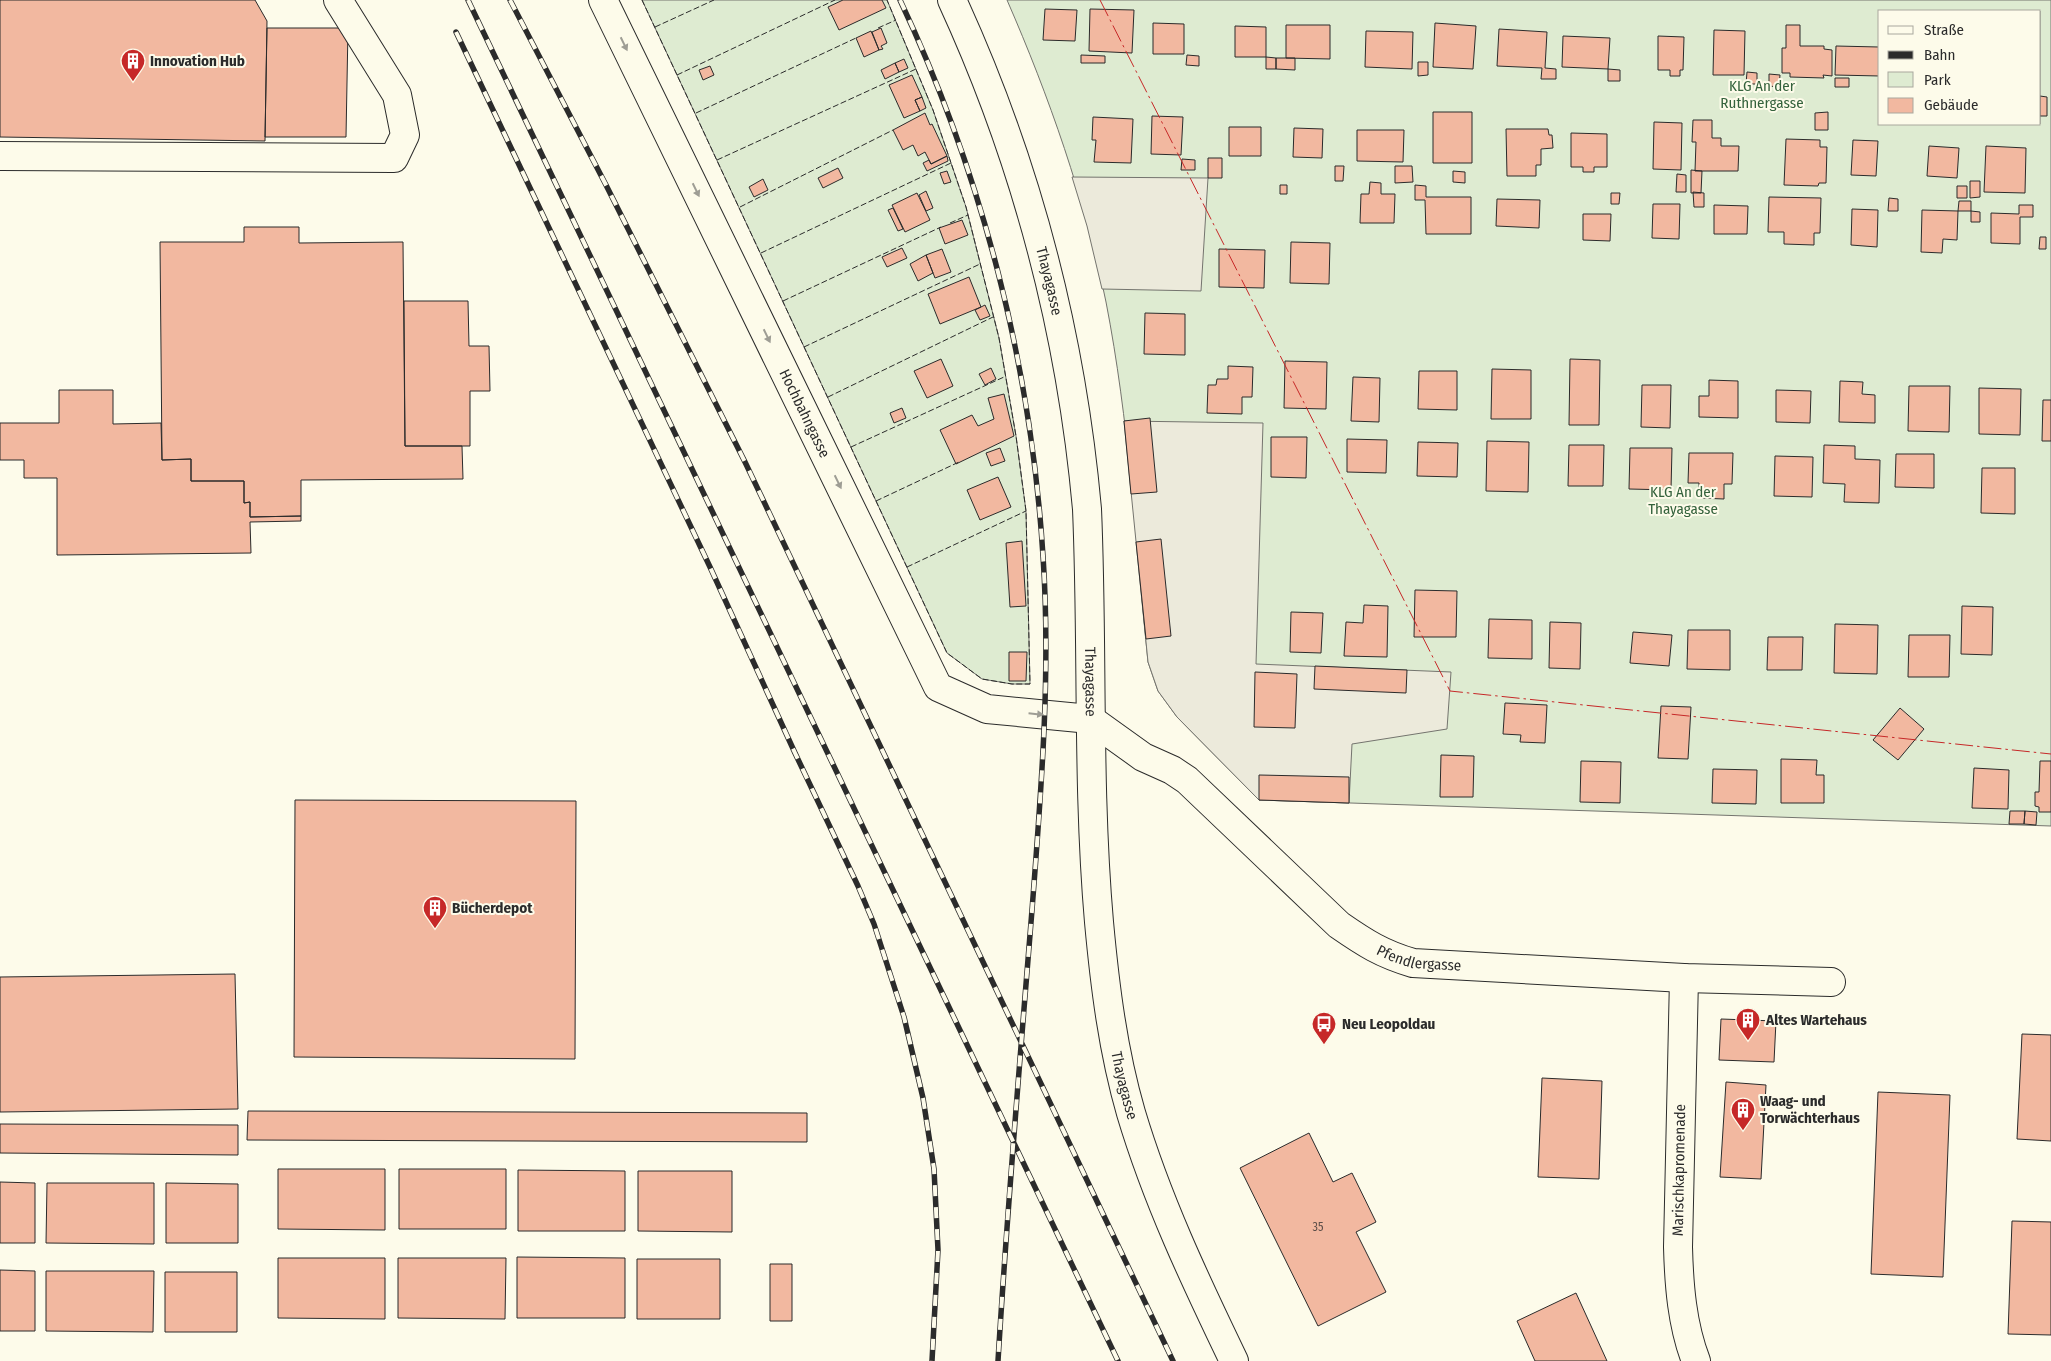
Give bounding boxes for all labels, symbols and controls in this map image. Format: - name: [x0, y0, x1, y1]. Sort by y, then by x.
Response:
- legend: [1878, 10, 2041, 125]
- text: Straße: [1924, 21, 1964, 39]
- one-way arrow: [620, 37, 628, 51]
- text: Bahn: [1924, 46, 1955, 64]
- building icon: Innovation Hub: [120, 48, 146, 82]
- place label: Innovation Hub: [150, 52, 245, 70]
- text: Park: [1924, 71, 1951, 89]
- park label: KLG An der Ruthnergasse: [1720, 77, 1804, 112]
- text: Gebäude: [1924, 96, 1979, 114]
- one-way arrow: [692, 183, 700, 197]
- street label: Thayagasse: [1032, 245, 1066, 317]
- one-way arrow: [763, 329, 771, 343]
- street label: Hochbahngasse: [775, 366, 834, 461]
- one-way arrow: [834, 475, 842, 489]
- park label: KLG An der Thayagasse: [1648, 483, 1718, 518]
- street label: Thayagasse: [1081, 647, 1100, 717]
- one-way arrow: [1028, 710, 1044, 718]
- building icon: Bücherdepot: [422, 895, 448, 929]
- place label: Bücherdepot: [452, 899, 533, 917]
- street label: Pfendlergasse: [1374, 941, 1462, 975]
- building icon: Altes Wartehaus: [1735, 1007, 1761, 1041]
- bus stop icon: Neu Leopoldau: [1311, 1011, 1337, 1045]
- place label: Altes Wartehaus: [1765, 1011, 1867, 1029]
- place label: Neu Leopoldau: [1342, 1015, 1435, 1033]
- street label: Thayagasse: [1107, 1050, 1142, 1122]
- place label: Waag- und Torwächterhaus: [1760, 1092, 1860, 1127]
- building icon: Waag- und Torwächterhaus: [1730, 1097, 1756, 1131]
- street label: Marischkapromenade: [1669, 1104, 1689, 1236]
- house number: 35: [1313, 1220, 1324, 1234]

